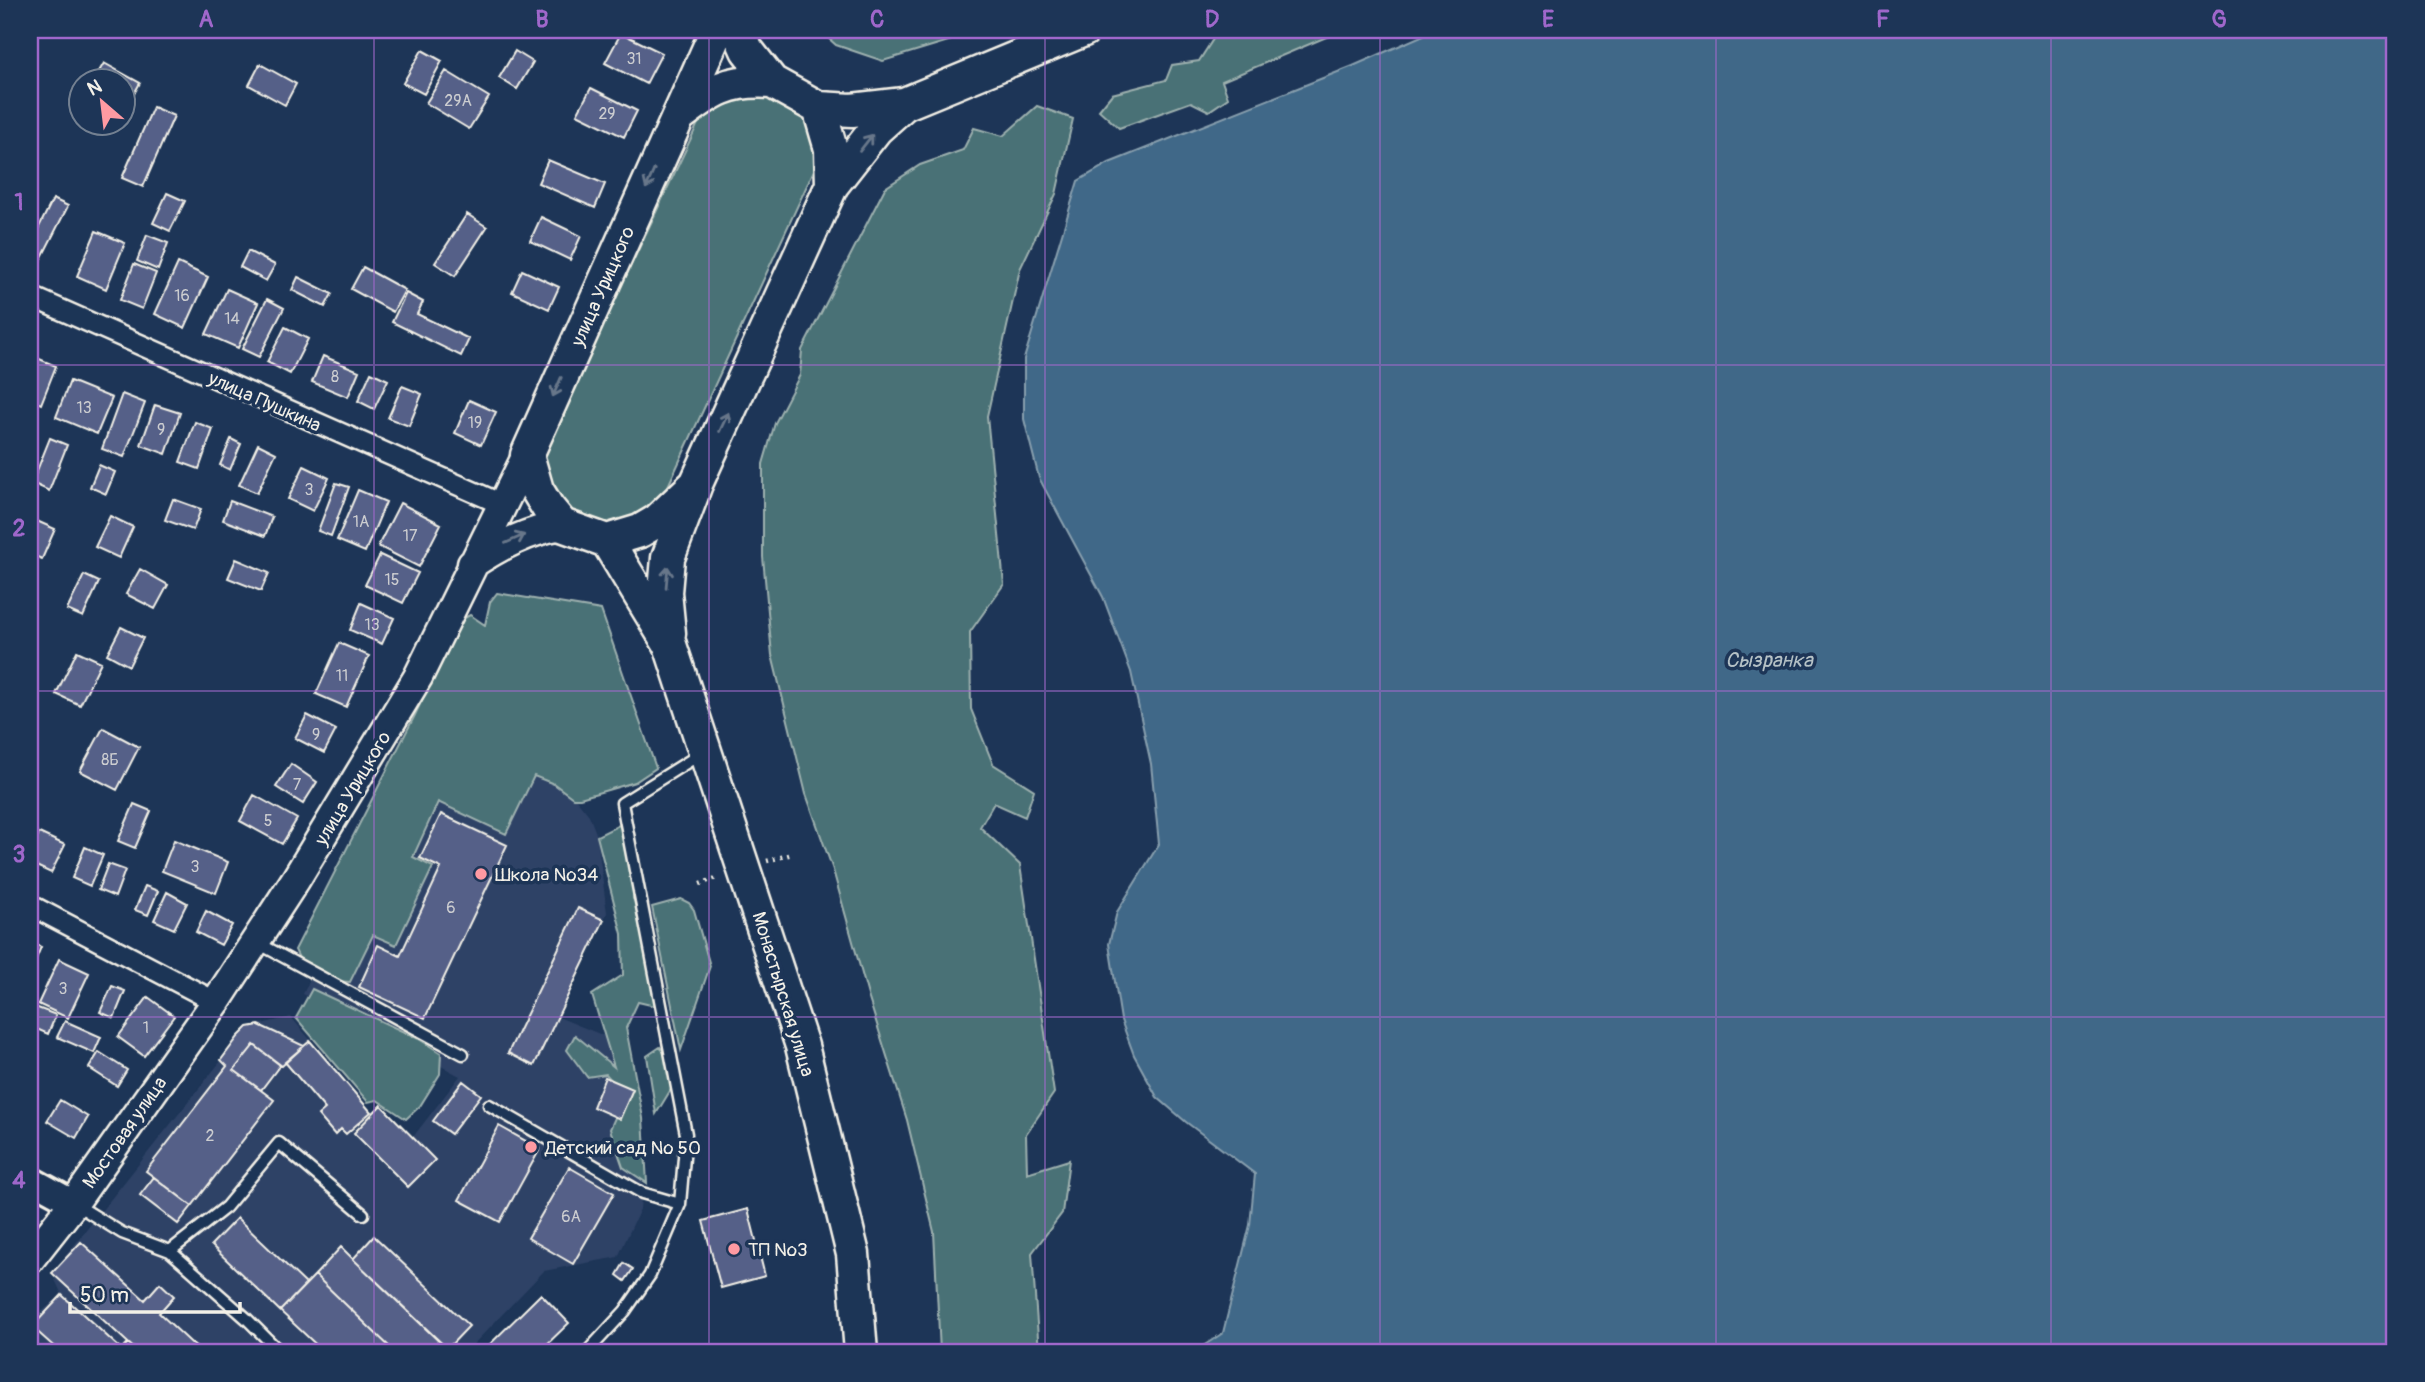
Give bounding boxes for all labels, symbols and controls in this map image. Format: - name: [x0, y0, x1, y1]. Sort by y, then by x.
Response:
- text: A: [199, 5, 214, 34]
- text: B: [535, 5, 549, 34]
- text: C: [870, 5, 884, 34]
- text: D: [1205, 5, 1219, 34]
- text: E: [1542, 5, 1554, 34]
- text: F: [1876, 5, 1890, 34]
- text: G: [2211, 5, 2227, 34]
- house number: 31: [626, 49, 642, 69]
- north arrow: [66, 66, 136, 136]
- text: N: [83, 74, 106, 101]
- house number: 29А: [444, 91, 472, 111]
- house number: 29: [598, 104, 616, 124]
- one-way arrow: [858, 134, 874, 152]
- one-way arrow: [643, 168, 656, 189]
- text: 1: [15, 188, 24, 217]
- street label: улица Урицкого: [565, 223, 640, 351]
- house number: 16: [174, 286, 190, 306]
- house number: 14: [224, 309, 240, 329]
- street label: улица Пушкина: [204, 366, 325, 438]
- house number: 8: [331, 367, 339, 387]
- one-way arrow: [550, 376, 563, 397]
- house number: 13: [76, 398, 92, 418]
- one-way arrow: [718, 412, 731, 433]
- house number: 19: [468, 413, 482, 433]
- house number: 9: [157, 420, 165, 440]
- house number: 3: [305, 480, 314, 500]
- house number: 1А: [353, 512, 369, 532]
- text: 2: [13, 514, 26, 543]
- house number: 17: [403, 526, 418, 546]
- one-way arrow: [504, 532, 525, 545]
- one-way arrow: [661, 566, 674, 589]
- house number: 15: [385, 570, 399, 590]
- house number: 13: [364, 615, 380, 635]
- water label: Сызранка: [1725, 647, 1814, 674]
- house number: 11: [336, 666, 348, 686]
- house number: 9: [312, 725, 320, 745]
- street label: улица Урицкого: [309, 727, 396, 851]
- house number: 8Б: [101, 750, 119, 770]
- house number: 7: [293, 775, 302, 795]
- house number: 5: [264, 811, 272, 831]
- text: 3: [13, 840, 25, 869]
- house number: 3: [191, 857, 200, 877]
- place label: Школа №34: [495, 863, 598, 887]
- marker: Школа №34: [473, 866, 489, 882]
- house number: 6: [446, 898, 456, 918]
- street label: Монастырская улица: [747, 909, 820, 1080]
- house number: 3: [59, 979, 68, 999]
- house number: 1: [143, 1018, 149, 1038]
- street label: Мостовая улица: [77, 1072, 172, 1193]
- house number: 2: [206, 1126, 215, 1146]
- place label: Детский сад № 50: [544, 1136, 701, 1160]
- marker: Детский сад № 50: [523, 1139, 539, 1155]
- text: 4: [12, 1166, 26, 1195]
- house number: 6А: [561, 1207, 581, 1227]
- place label: ТП №3: [748, 1238, 808, 1262]
- marker: ТП №3: [726, 1241, 742, 1257]
- scale bar: [70, 1270, 240, 1314]
- text: 50 m: [80, 1282, 129, 1309]

